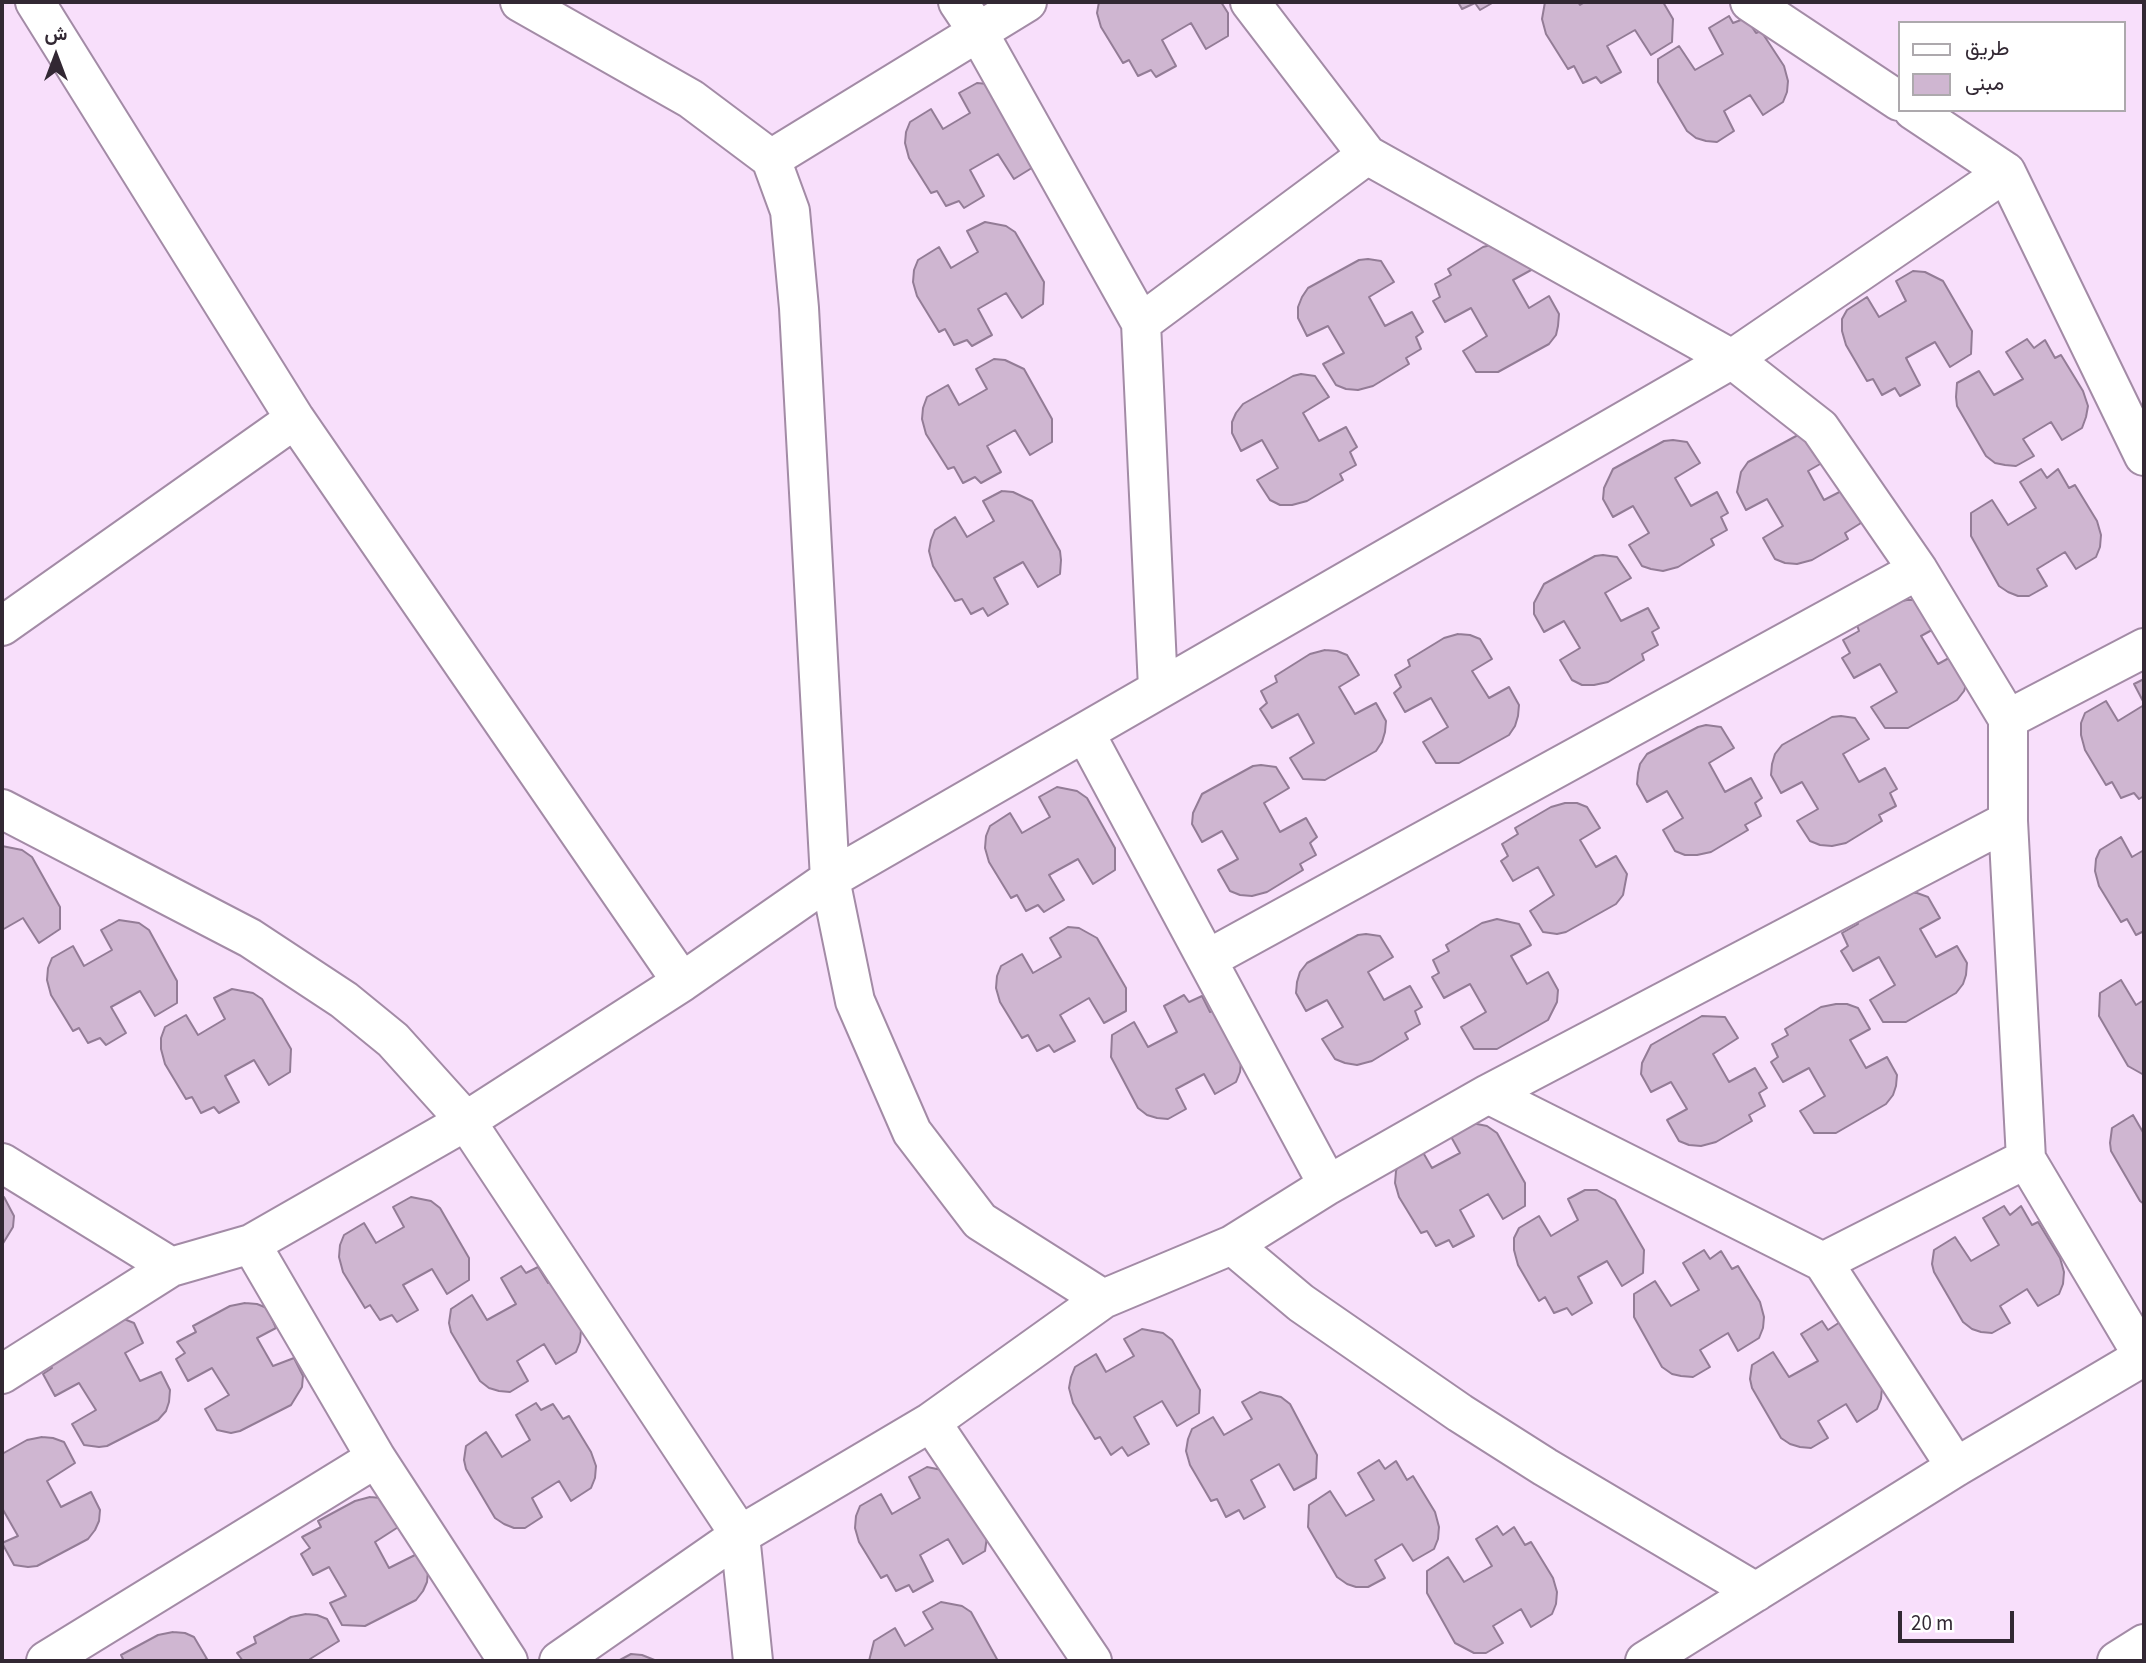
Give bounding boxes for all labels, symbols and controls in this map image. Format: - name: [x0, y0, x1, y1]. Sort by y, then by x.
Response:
- north arrow: [21, 21, 91, 91]
- text: ش: [45, 21, 67, 48]
- legend: [1898, 21, 2125, 112]
- text: طريق: [1965, 33, 2010, 63]
- text: مبنى: [1965, 68, 2004, 98]
- scale bar: [1901, 1596, 2016, 1640]
- text: 20 m: [1911, 1608, 1953, 1638]

